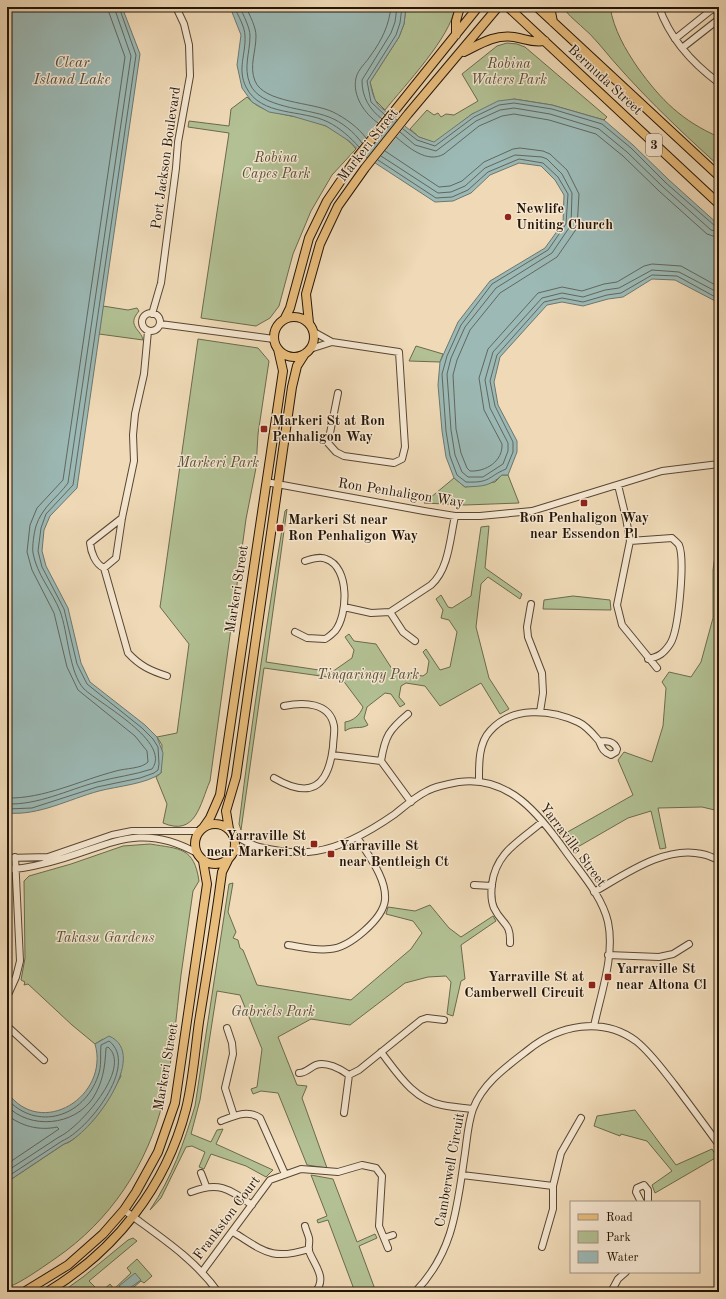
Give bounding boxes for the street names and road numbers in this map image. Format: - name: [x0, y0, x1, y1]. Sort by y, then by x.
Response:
- street label: Bermuda Street: [565, 42, 645, 118]
- street label: Port Jackson Boulevard: [149, 86, 183, 230]
- street label: Markeri Street: [335, 106, 401, 184]
- road number: 3: [646, 134, 662, 156]
- street label: Ron Penhaligon Way: [337, 476, 466, 510]
- street label: Markeri Street: [223, 544, 251, 634]
- street label: Yarraville Street: [537, 801, 609, 889]
- street label: Markeri Street: [151, 1022, 181, 1112]
- street label: Camberwell Circuit: [433, 1112, 467, 1228]
- street label: Frankston Court: [191, 1173, 263, 1262]

